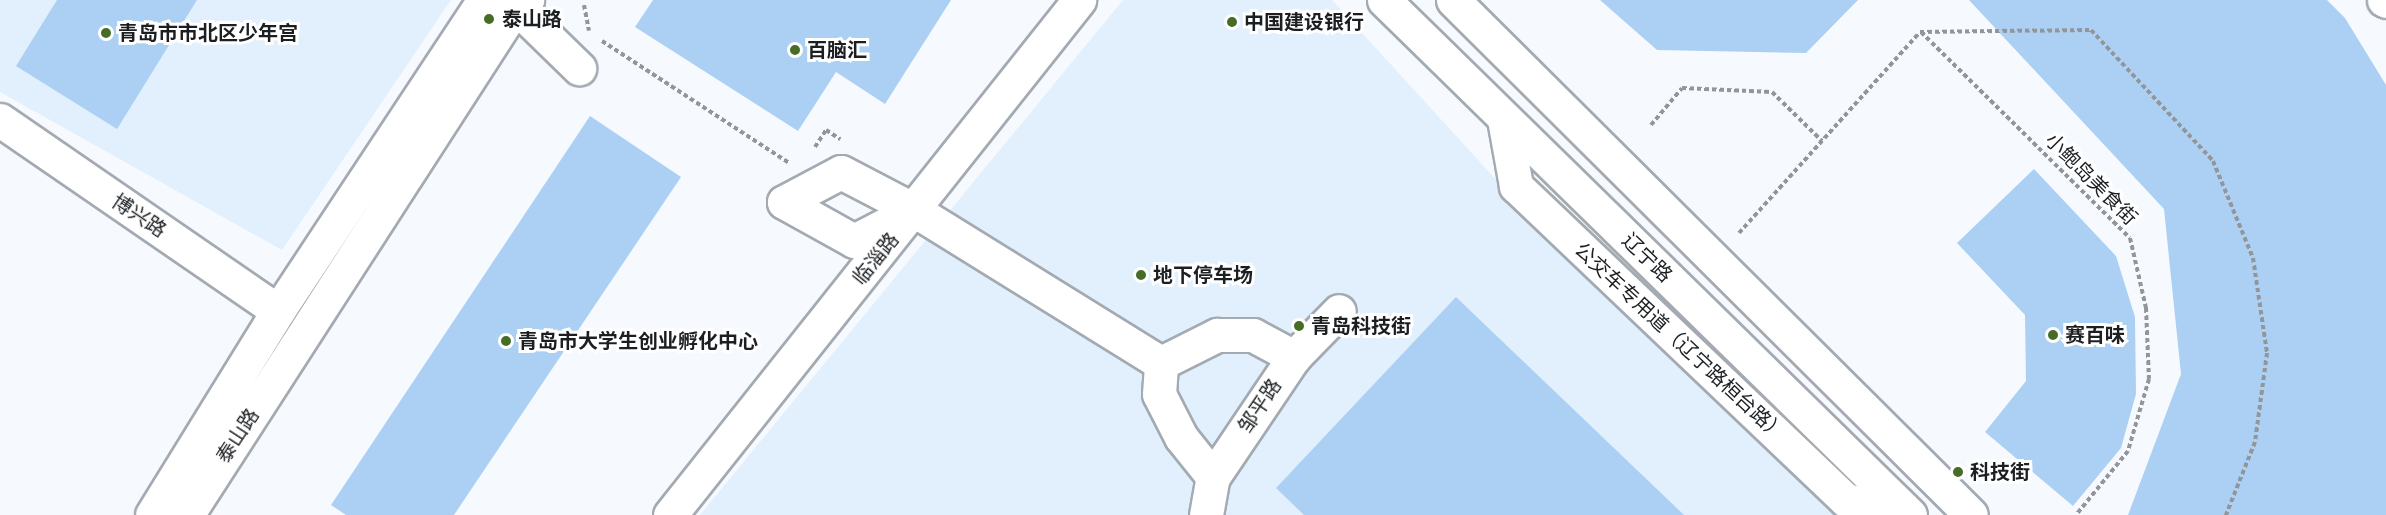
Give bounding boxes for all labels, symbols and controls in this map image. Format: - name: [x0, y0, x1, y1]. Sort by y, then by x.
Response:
- place label: 泰山路: [502, 7, 562, 31]
- marker: 泰山路: [480, 10, 498, 28]
- place label: 中国建设银行: [1244, 10, 1364, 34]
- marker: 中国建设银行: [1225, 15, 1239, 29]
- place label: 青岛市市北区少年宫: [118, 21, 298, 45]
- marker: 青岛市市北区少年宫: [99, 26, 113, 40]
- place label: 百脑汇: [807, 38, 867, 62]
- marker: 百脑汇: [788, 43, 802, 57]
- street label: 小鲍岛美食街: [2040, 128, 2142, 230]
- street label: 博兴路: [107, 189, 171, 243]
- street label: 临淄路: [848, 228, 904, 290]
- street label: 辽宁路: [1617, 229, 1677, 287]
- street label: 公交车专用道（辽宁路桓台路）: [1569, 238, 1791, 446]
- place label: 地下停车场: [1153, 263, 1253, 287]
- marker: 地下停车场: [1134, 268, 1148, 282]
- place label: 青岛科技街: [1311, 314, 1411, 338]
- marker: 青岛科技街: [1292, 319, 1306, 333]
- place label: 赛百味: [2065, 323, 2125, 347]
- marker: 赛百味: [2046, 328, 2060, 342]
- place label: 青岛市大学生创业孵化中心: [518, 329, 758, 353]
- marker: 青岛市大学生创业孵化中心: [499, 334, 513, 348]
- street label: 邹平路: [1233, 374, 1287, 438]
- street label: 泰山路: [212, 404, 264, 468]
- place label: 科技街: [1970, 460, 2030, 484]
- marker: 科技街: [1951, 465, 1965, 479]

